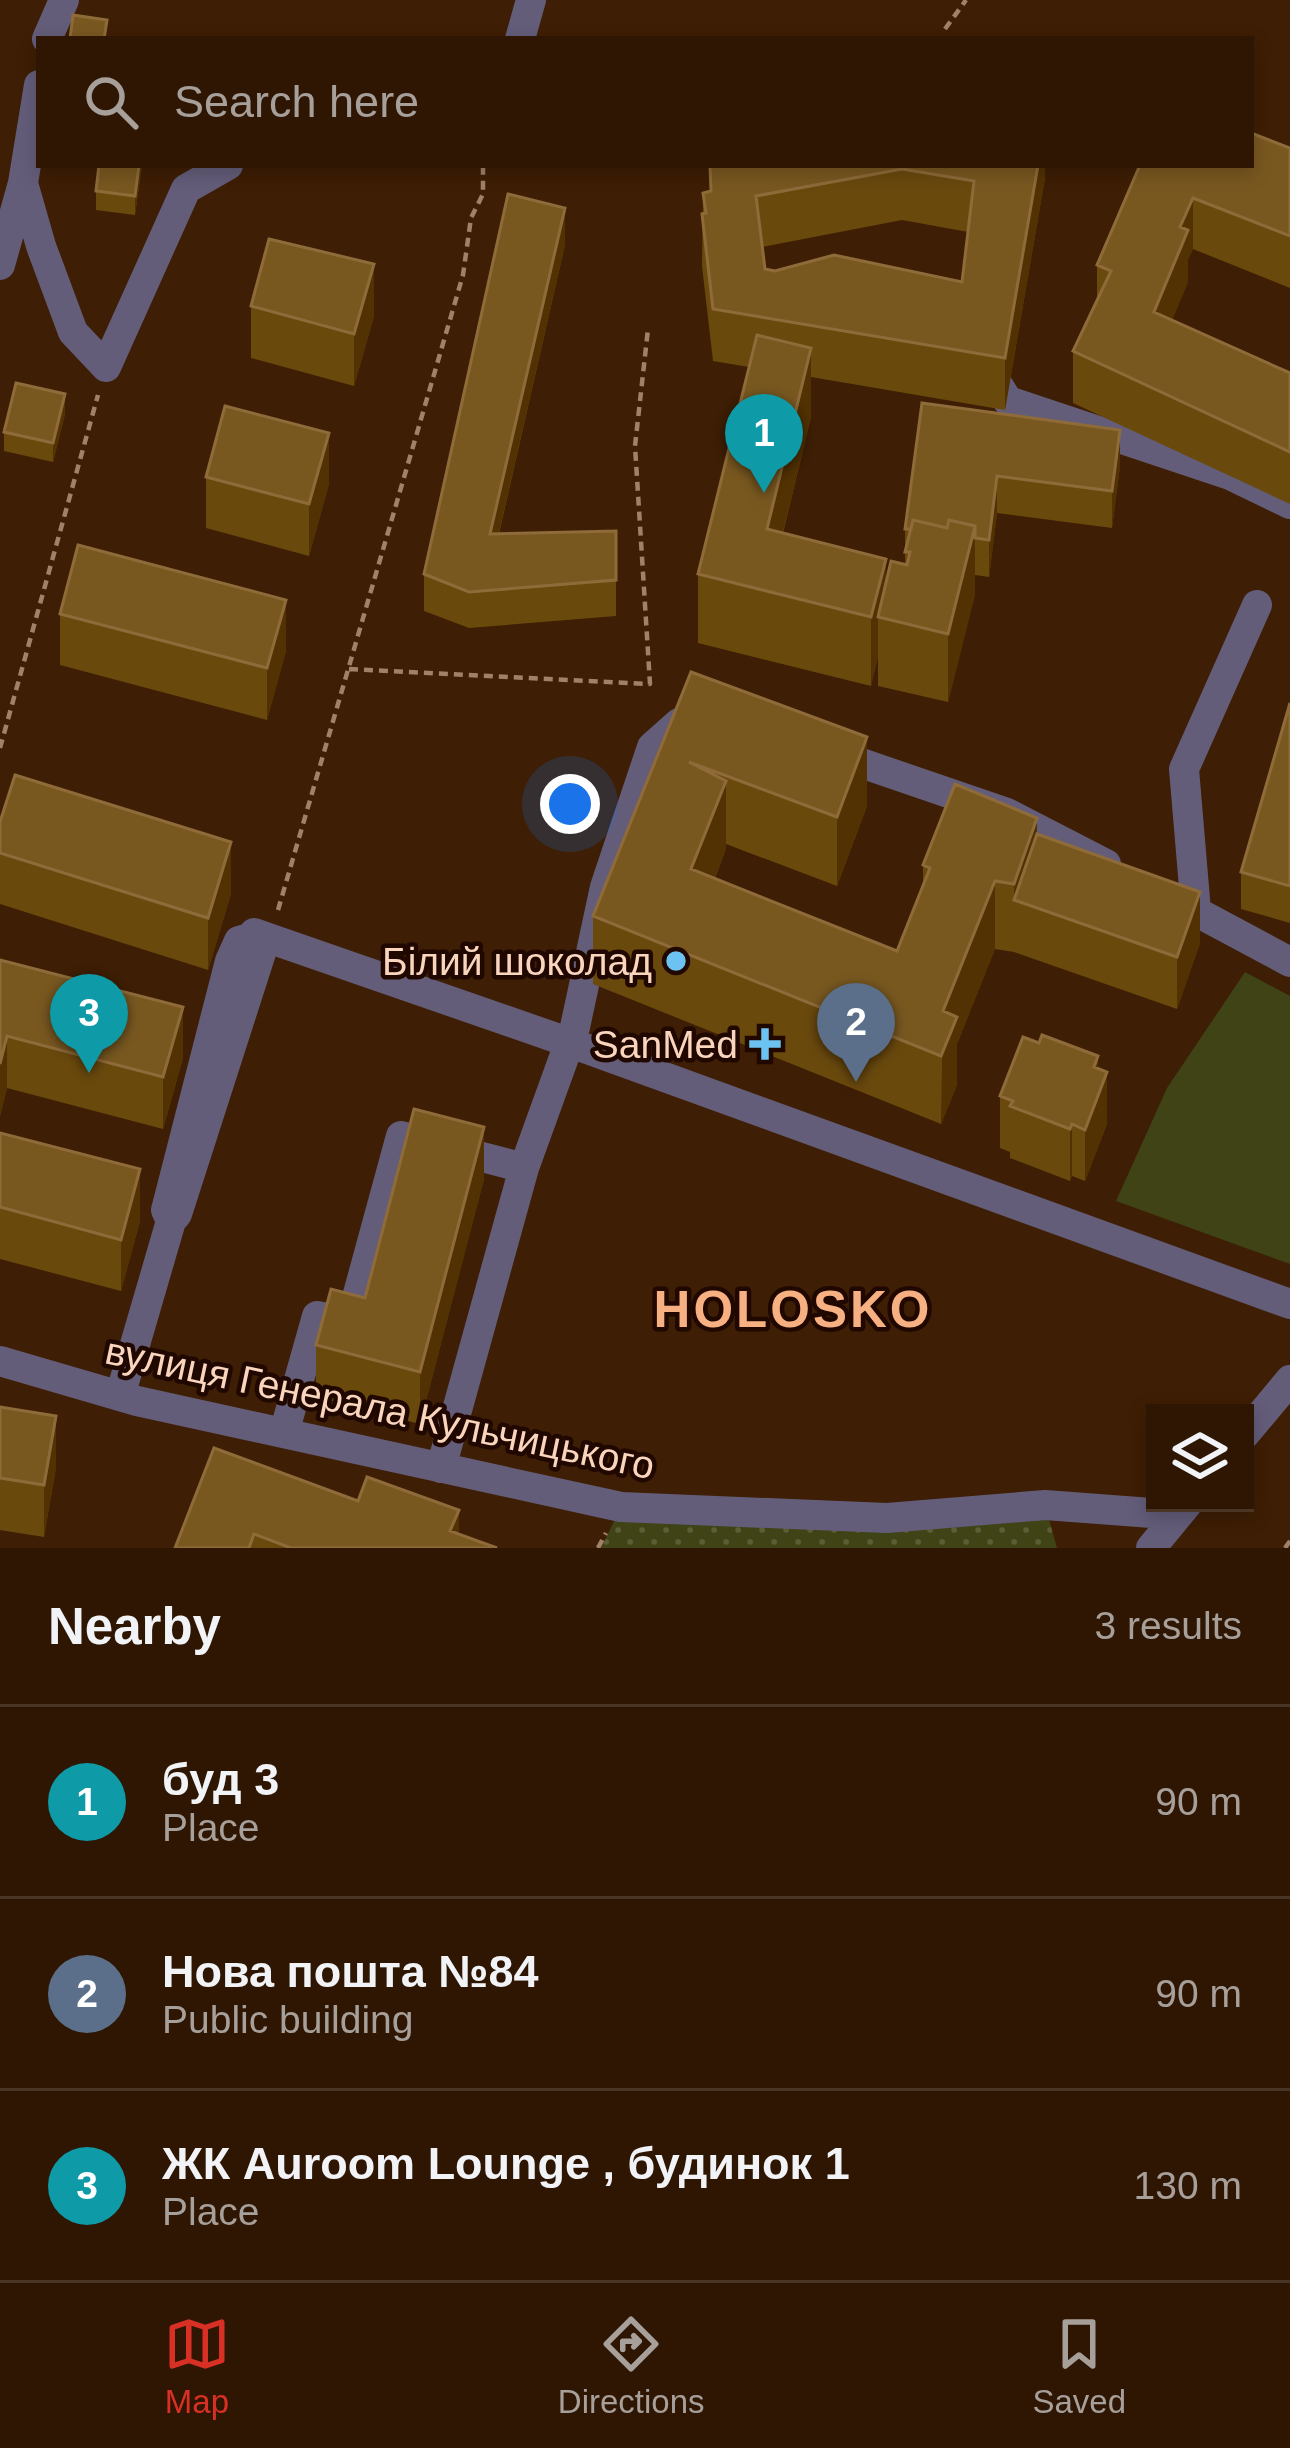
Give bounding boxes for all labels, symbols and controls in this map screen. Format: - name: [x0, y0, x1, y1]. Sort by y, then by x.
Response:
- search box: [36, 36, 1254, 168]
- icon: search: [78, 69, 144, 135]
- text: Search here: [174, 76, 419, 127]
- pin: 1: [725, 394, 803, 493]
- your location: [540, 774, 600, 834]
- place label: Білий шоколад: [382, 940, 652, 983]
- marker: Білий шоколад: [663, 948, 689, 974]
- pin: 3: [50, 974, 128, 1073]
- pin: 2: [817, 983, 895, 1082]
- place label: SanMed: [593, 1023, 738, 1066]
- marker: SanMed: [749, 1028, 781, 1060]
- district label: HOLOSKO: [654, 1281, 932, 1338]
- street label: вулиця Генерала Кульчицького: [102, 1329, 658, 1487]
- map controls: [1146, 1404, 1254, 1512]
- button: layers: [1146, 1404, 1254, 1512]
- text: Nearby: [48, 1598, 221, 1655]
- text: 3 results: [1095, 1604, 1242, 1647]
- text: буд 3: [162, 1754, 279, 1805]
- text: 1: [76, 1780, 98, 1823]
- text: 90 m: [1155, 1780, 1242, 1823]
- text: Place: [162, 1806, 260, 1849]
- text: Нова пошта №84: [162, 1946, 539, 1997]
- text: 2: [76, 1972, 98, 2015]
- text: 90 m: [1155, 1972, 1242, 2015]
- text: Public building: [162, 1998, 414, 2041]
- text: ЖК Auroom Lounge , будинок 1: [162, 2138, 850, 2189]
- text: 3: [76, 2164, 98, 2207]
- text: 130 m: [1134, 2164, 1242, 2207]
- text: Place: [162, 2190, 260, 2233]
- tab: Map: [164, 2311, 230, 2421]
- tab: Directions: [558, 2311, 705, 2421]
- tab: Saved: [1032, 2311, 1126, 2421]

